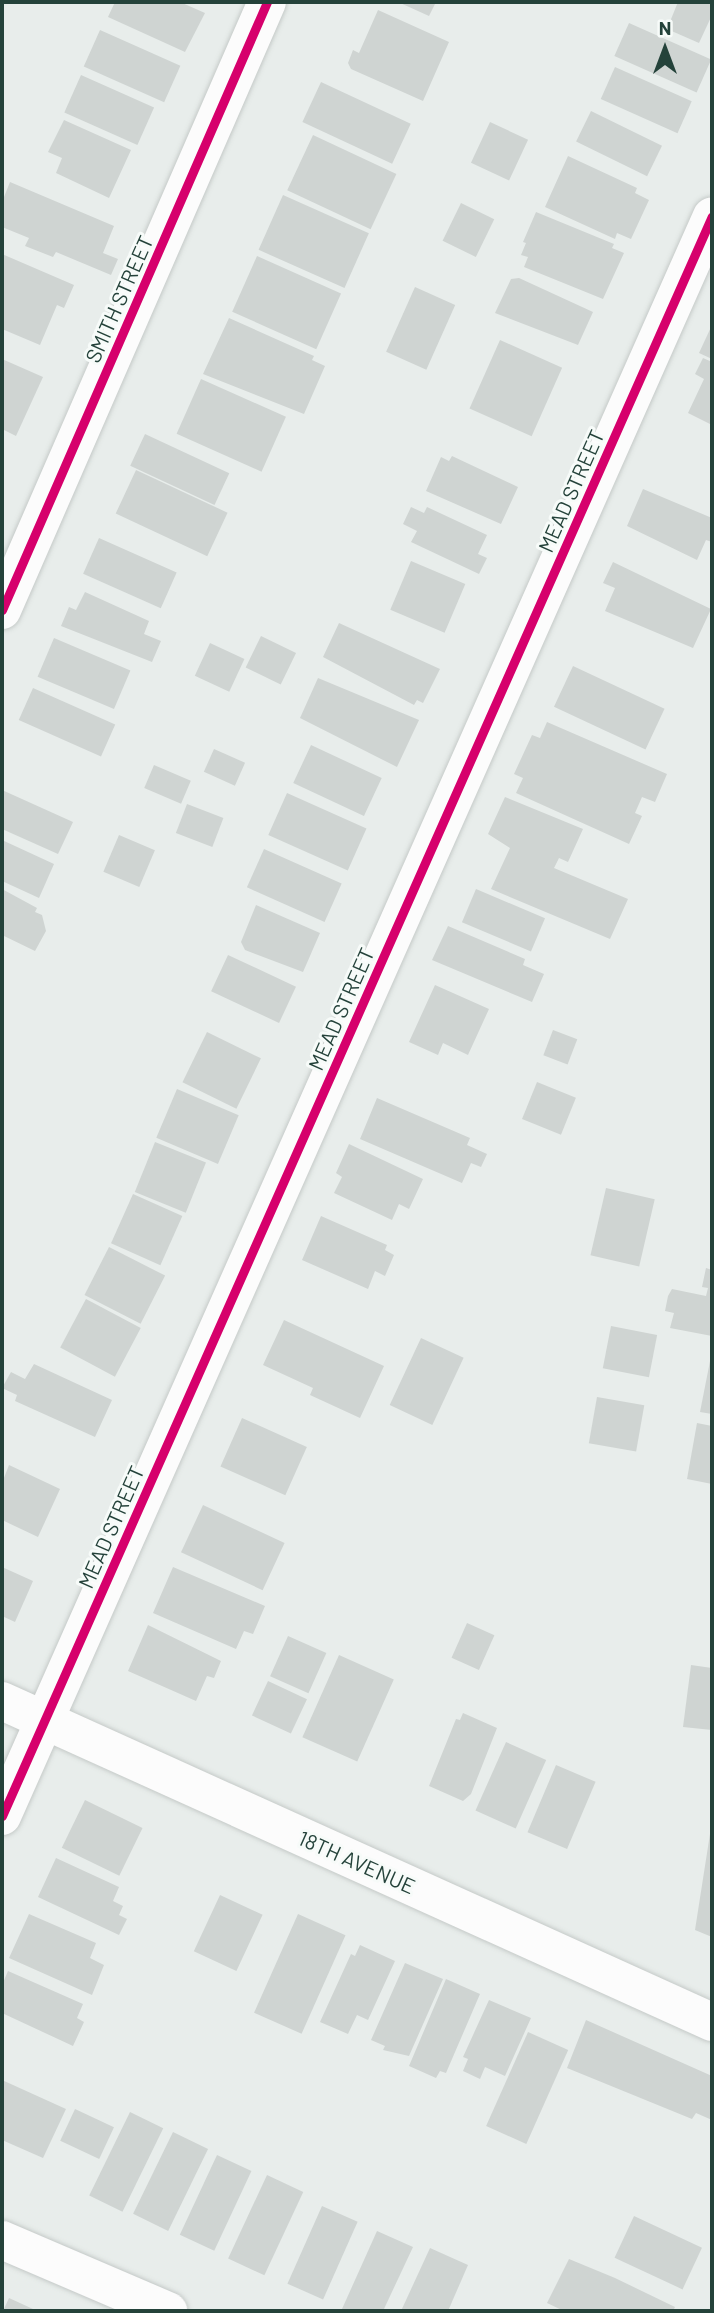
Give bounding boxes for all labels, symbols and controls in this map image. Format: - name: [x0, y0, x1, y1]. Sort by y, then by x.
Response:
- north arrow: [630, 14, 700, 84]
- text: N: [659, 16, 671, 39]
- street label: SMITH STREET: [80, 231, 158, 367]
- street label: MEAD STREET: [533, 426, 609, 556]
- street label: MEAD STREET: [303, 944, 379, 1074]
- street label: MEAD STREET: [73, 1462, 149, 1592]
- street label: 18TH AVENUE: [295, 1825, 419, 1899]

